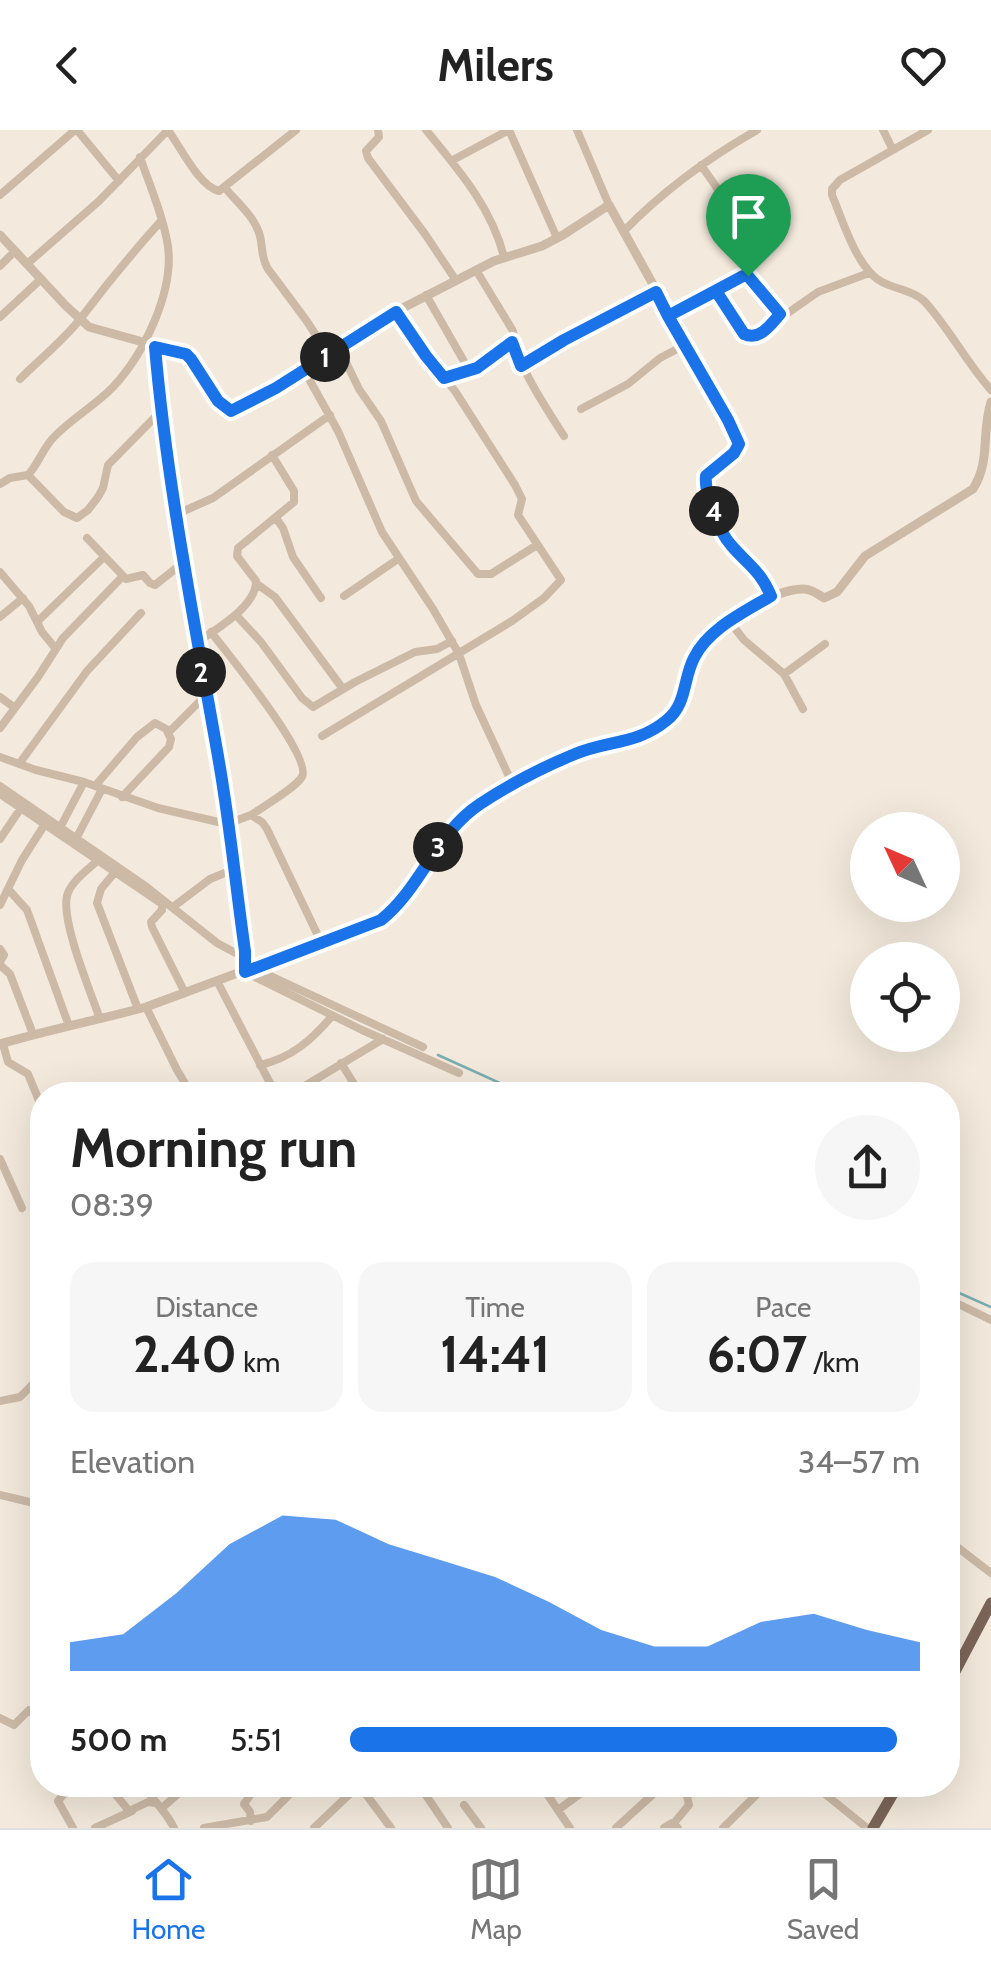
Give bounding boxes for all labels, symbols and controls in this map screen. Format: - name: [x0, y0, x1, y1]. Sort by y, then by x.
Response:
- icon: back: [40, 38, 95, 93]
- text: Milers: [437, 38, 554, 92]
- icon: heart: [896, 38, 951, 93]
- pin: [706, 174, 791, 277]
- icon: arrive: [721, 189, 776, 244]
- pin: 1: [300, 332, 350, 382]
- text: 1: [320, 340, 330, 374]
- pin: 4: [689, 486, 739, 536]
- text: 4: [705, 494, 723, 528]
- pin: 2: [176, 647, 226, 697]
- text: 2: [194, 655, 208, 689]
- north arrow: [850, 812, 960, 922]
- map controls: [850, 812, 960, 1052]
- pin: 3: [413, 822, 463, 872]
- text: 3: [430, 830, 446, 864]
- button: locate: [850, 942, 960, 1052]
- text: Morning run: [70, 1114, 357, 1181]
- button: share: [815, 1115, 920, 1220]
- text: 08:39: [70, 1185, 154, 1224]
- text: Distance: [155, 1290, 258, 1324]
- text: Time: [465, 1290, 525, 1324]
- text: Pace: [755, 1290, 811, 1324]
- text: 2.40: [133, 1324, 237, 1385]
- text: 14:41: [440, 1324, 550, 1385]
- text: 6:07: [707, 1324, 807, 1385]
- text: km: [237, 1345, 280, 1379]
- text: /km: [807, 1345, 860, 1379]
- text: Elevation: [70, 1442, 195, 1481]
- text: 34–57 m: [798, 1442, 920, 1481]
- text: 500 m: [70, 1720, 167, 1759]
- text: 5:51: [230, 1720, 282, 1759]
- tab: Home: [132, 1852, 205, 1946]
- tab: Map: [468, 1852, 523, 1946]
- tab: Saved: [787, 1852, 859, 1946]

